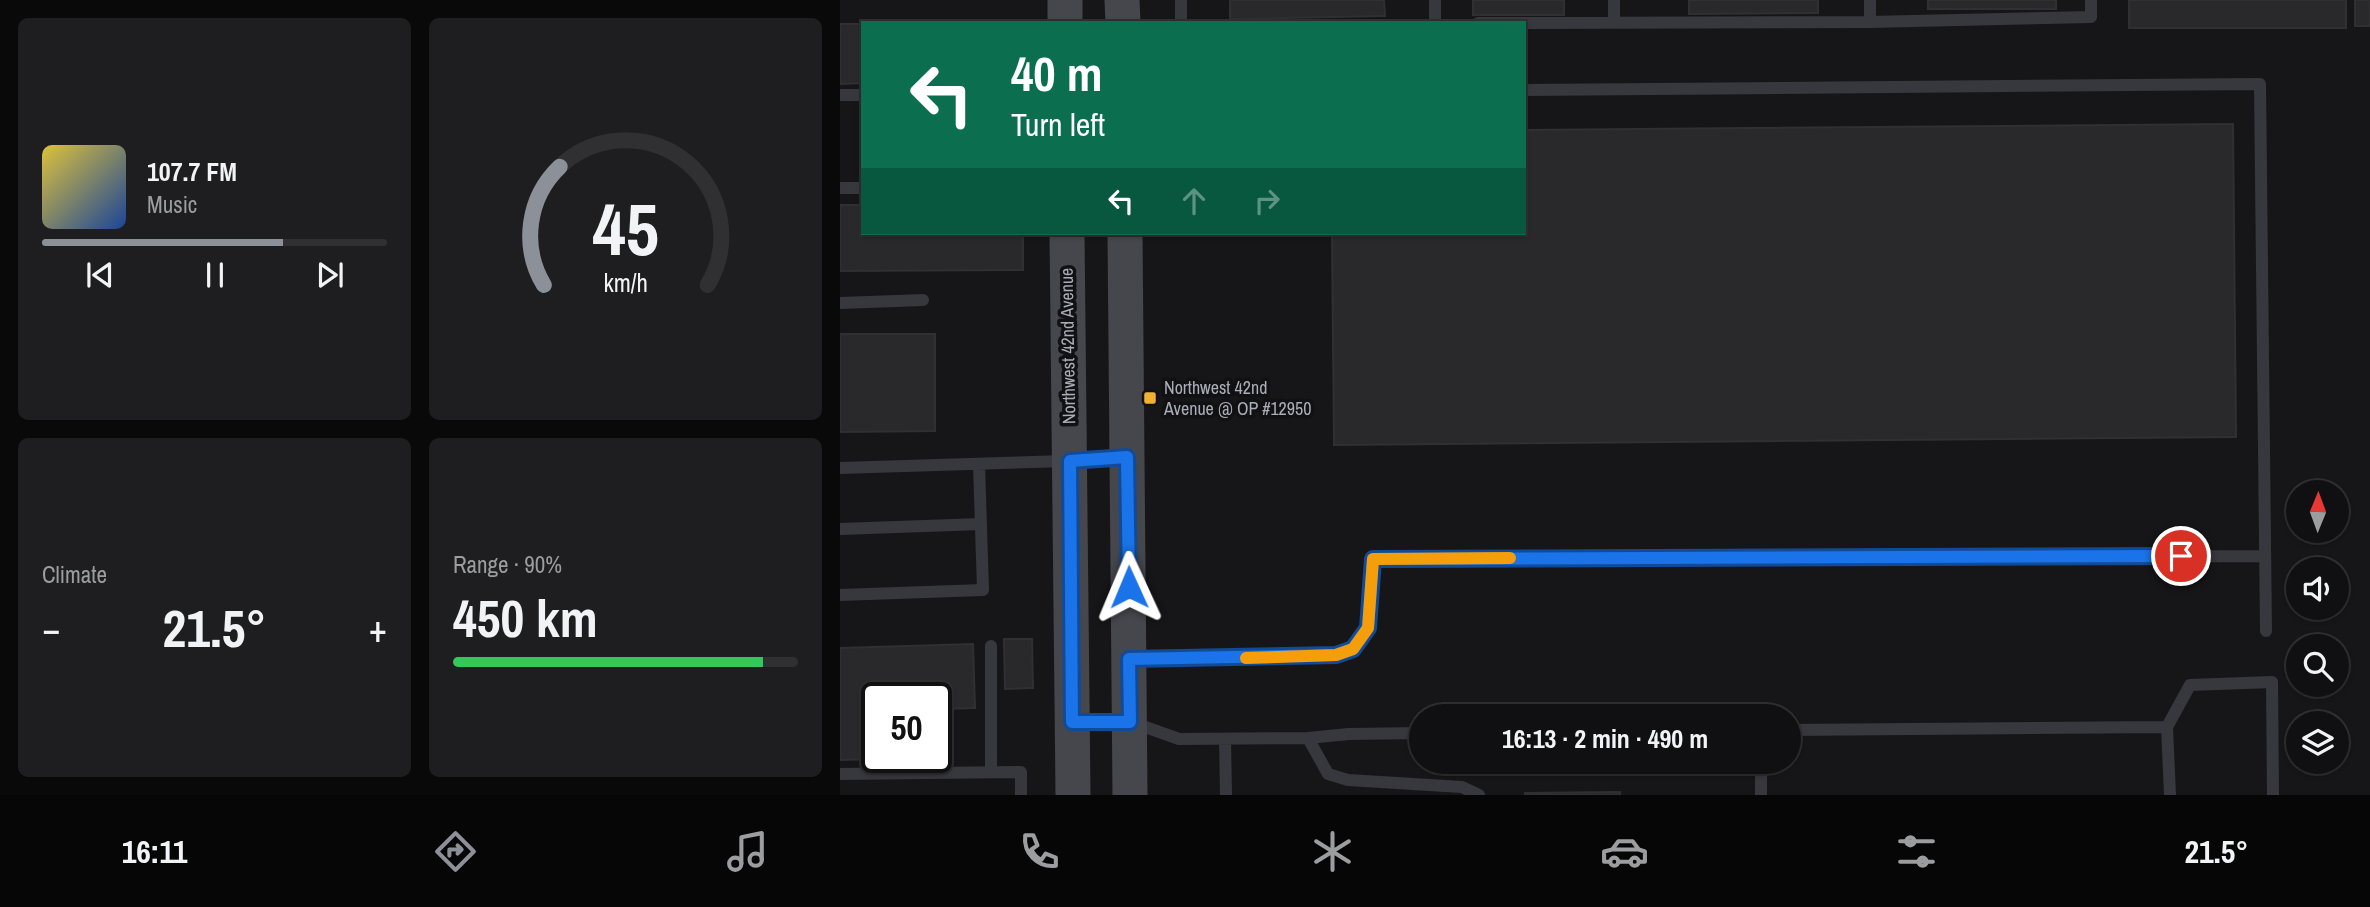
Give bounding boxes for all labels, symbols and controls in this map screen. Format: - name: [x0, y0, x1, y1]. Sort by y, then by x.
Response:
- text: 40 m: [1011, 40, 1103, 106]
- icon: left: [896, 49, 987, 140]
- text: Turn left: [1011, 103, 1105, 146]
- text: 107.7 FM: [147, 154, 237, 189]
- text: 45: [592, 181, 659, 279]
- icon: left: [1102, 182, 1140, 220]
- icon: ahead: [1175, 182, 1213, 220]
- icon: right: [1248, 182, 1286, 220]
- text: Music: [147, 189, 197, 220]
- icon: previous: [81, 256, 119, 294]
- icon: pause: [196, 256, 234, 294]
- icon: next: [311, 256, 349, 294]
- text: km/h: [603, 266, 648, 300]
- street label: Northwest 42nd Avenue: [1054, 268, 1081, 424]
- place label: Northwest 42nd Avenue @ OP #12950: [1163, 375, 1311, 421]
- marker: Northwest 42nd Avenue @ OP #12950: [1142, 390, 1158, 406]
- north arrow: [2286, 480, 2348, 542]
- map controls: [2286, 480, 2349, 774]
- pin: [2151, 526, 2211, 586]
- icon: arrive: [2162, 537, 2200, 575]
- text: Range · 90%: [453, 549, 562, 580]
- position arrow: [1092, 550, 1166, 624]
- button: sound: [2286, 557, 2349, 620]
- text: Climate: [42, 559, 107, 590]
- text: 450 km: [453, 583, 598, 653]
- text: 21.5°: [163, 593, 266, 663]
- text: −: [42, 603, 60, 654]
- text: +: [369, 603, 387, 654]
- button: search: [2286, 634, 2349, 697]
- speed limit sign: 50: [861, 682, 952, 773]
- button: layers: [2286, 711, 2349, 774]
- text: 16:13 · 2 min · 490 m: [1502, 721, 1708, 756]
- icon: directions: [431, 827, 480, 876]
- icon: music: [723, 827, 772, 876]
- icon: phone: [1015, 827, 1064, 876]
- icon: climate: [1308, 827, 1357, 876]
- icon: car: [1600, 827, 1649, 876]
- icon: filters: [1892, 827, 1941, 876]
- text: 16:11: [122, 830, 187, 873]
- text: 21.5°: [2184, 830, 2248, 873]

